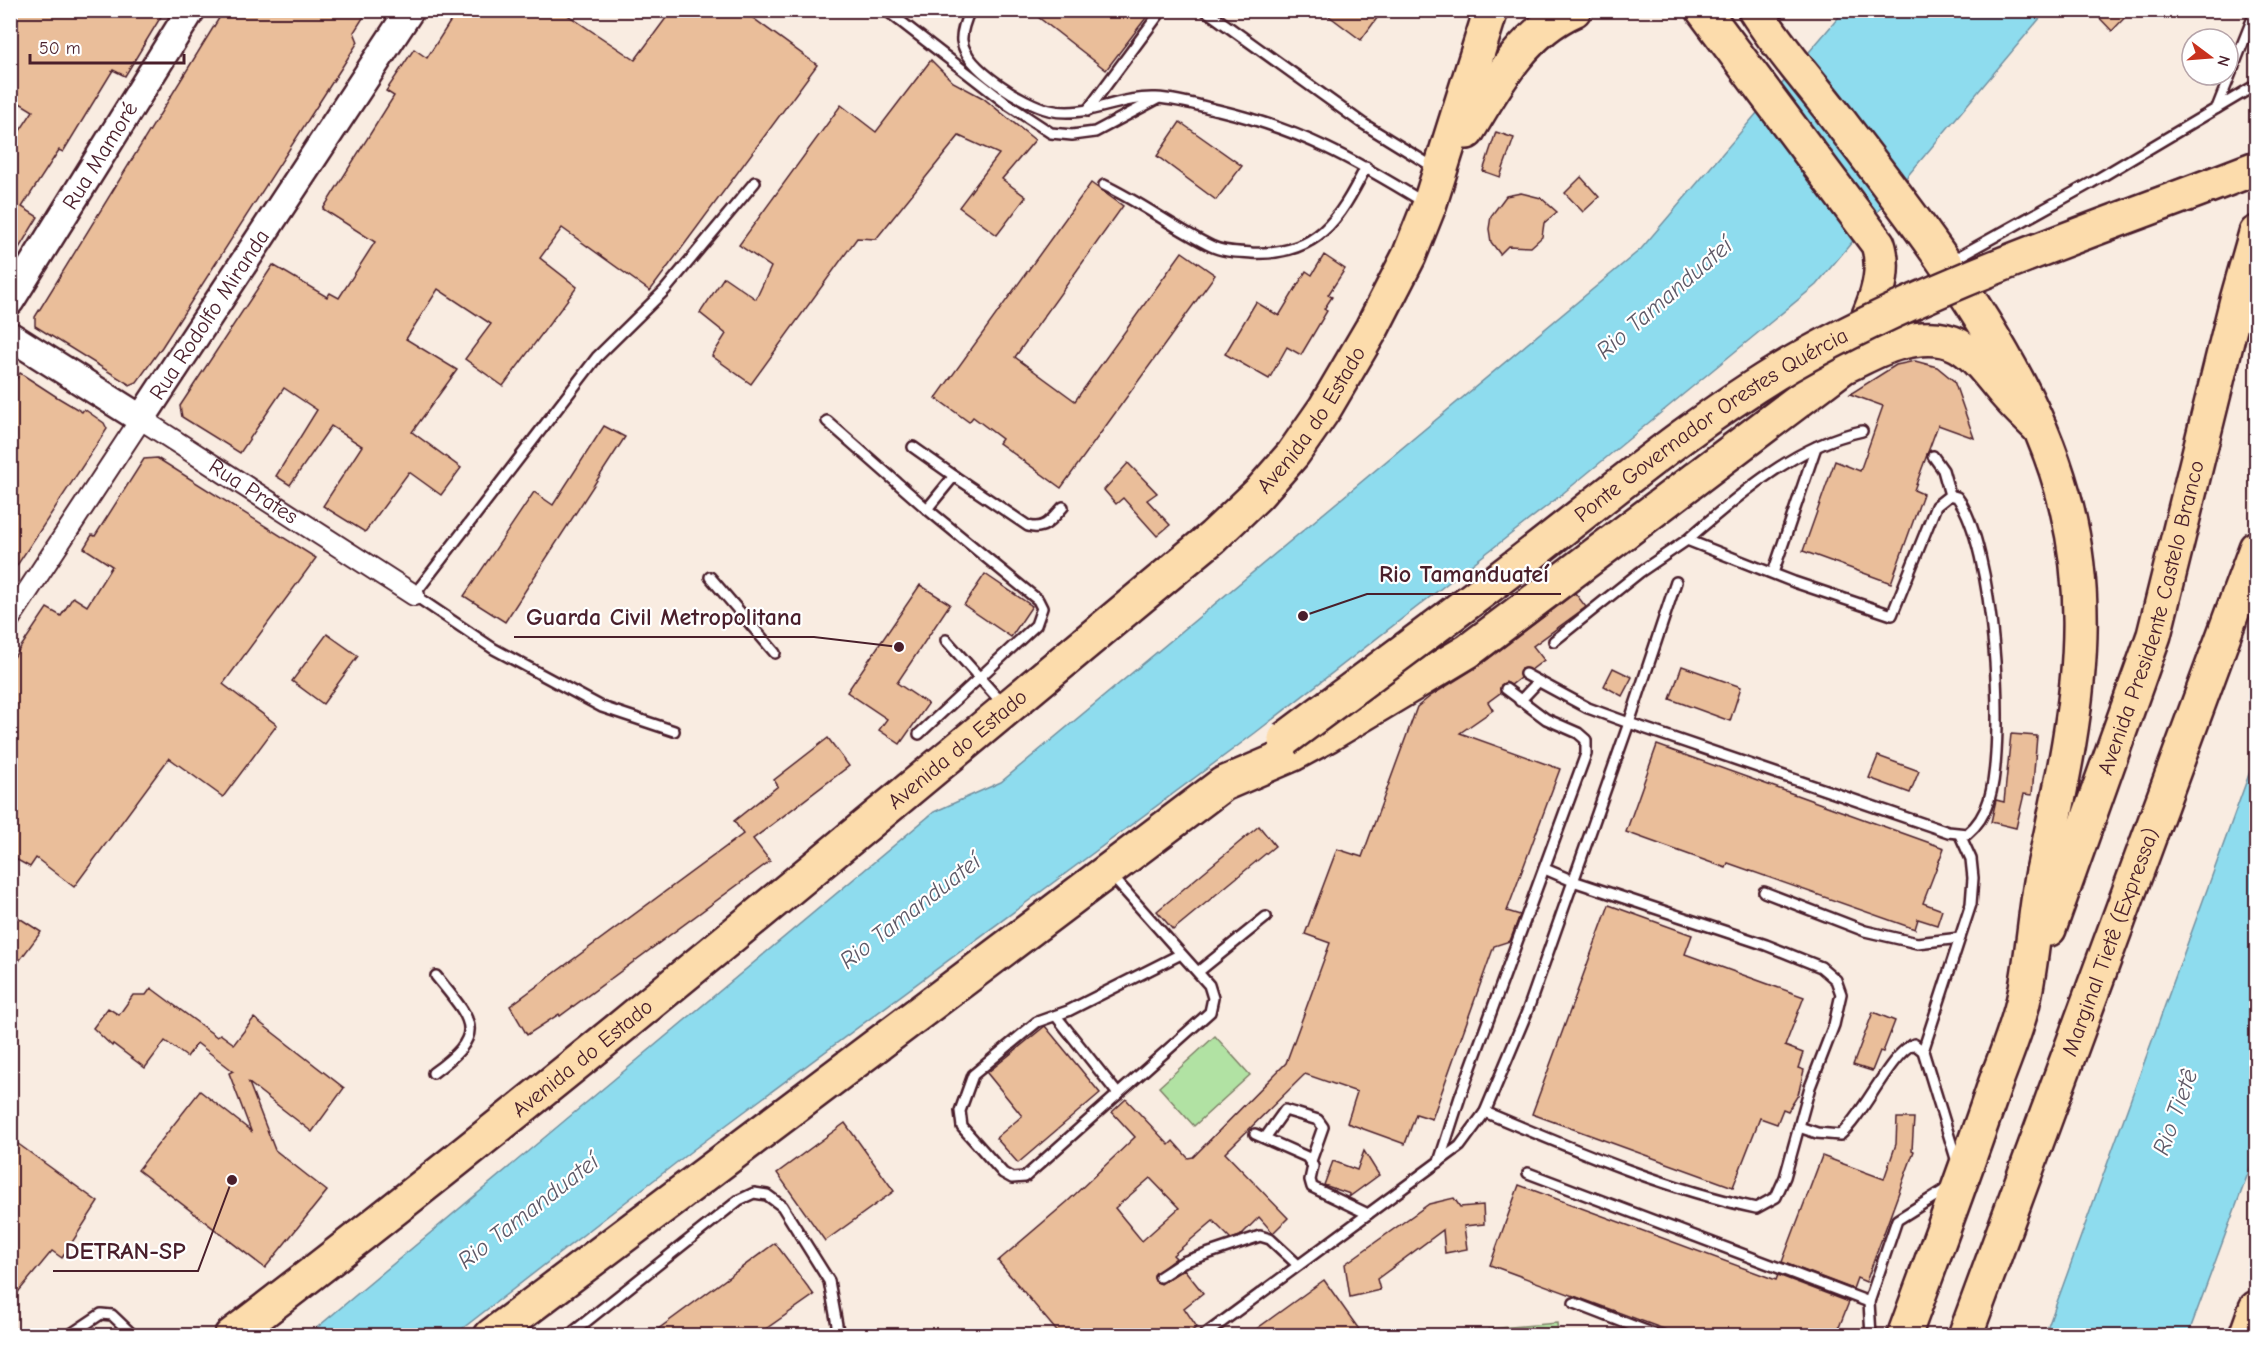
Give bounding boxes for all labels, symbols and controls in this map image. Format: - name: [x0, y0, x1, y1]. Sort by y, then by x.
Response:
- scale bar: [30, 27, 184, 65]
- north arrow: [2180, 27, 2240, 87]
- text: 50 m: [39, 38, 81, 59]
- text: N: [2213, 53, 2234, 68]
- street label: Rua Mamoré: [57, 97, 144, 214]
- street label: Rua Rodolfo Miranda: [144, 224, 275, 405]
- water label: Rio Tamanduateí: [1590, 230, 1740, 365]
- street label: Ponte Governador Orestes Quércia: [1569, 322, 1852, 528]
- street label: Avenida do Estado: [1251, 342, 1371, 499]
- street label: Rua Prates: [204, 453, 303, 530]
- street label: Avenida Presidente Castelo Branco: [2092, 458, 2210, 779]
- callout: Rio Tamanduateí: [1367, 552, 1561, 594]
- text: Rio Tamanduateí: [1379, 560, 1550, 588]
- callout: Guarda Civil Metropolitana: [514, 595, 814, 637]
- text: Guarda Civil Metropolitana: [526, 603, 802, 631]
- street label: Avenida do Estado: [883, 684, 1033, 815]
- street label: Marginal Tietê (Expressa): [2056, 824, 2165, 1060]
- water label: Rio Tamanduateí: [834, 846, 988, 975]
- street label: Avenida do Estado: [507, 994, 658, 1123]
- water label: Rio Tietê: [2147, 1065, 2203, 1159]
- water label: Rio Tamanduateí: [452, 1146, 606, 1275]
- callout: DETRAN-SP: [53, 1229, 198, 1271]
- text: DETRAN-SP: [65, 1237, 186, 1265]

